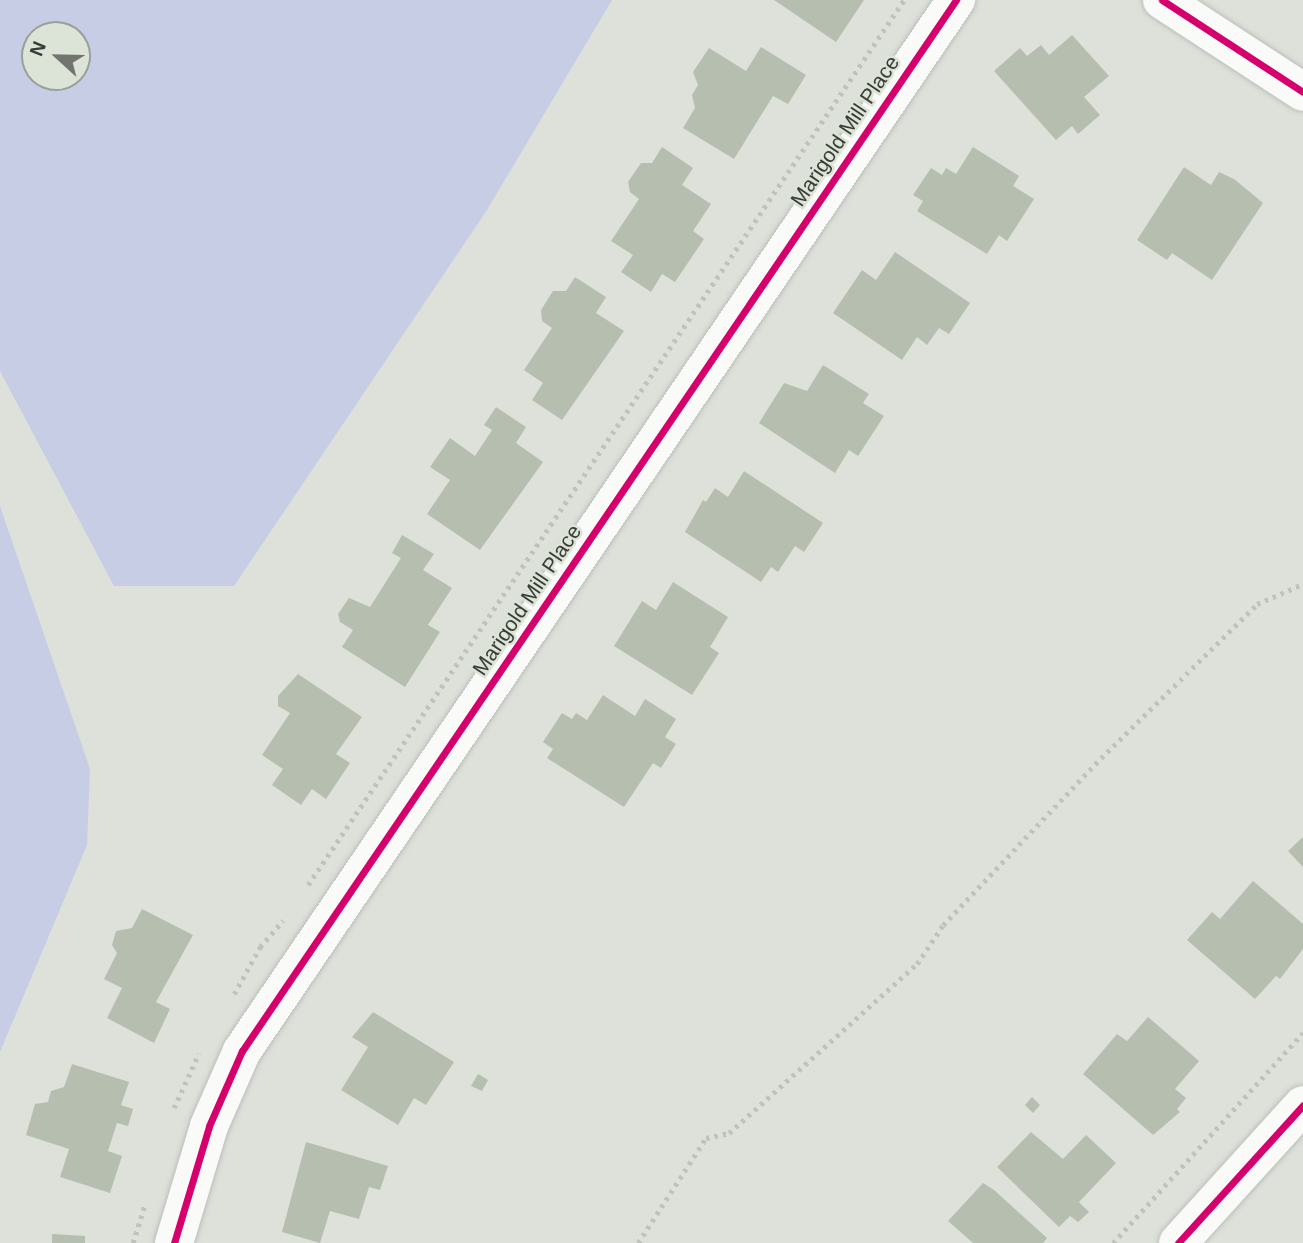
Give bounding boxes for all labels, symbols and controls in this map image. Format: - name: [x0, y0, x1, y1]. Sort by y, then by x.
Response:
- north arrow: [21, 21, 91, 91]
- text: N: [26, 38, 50, 59]
- street label: Marigold Mill Place: [785, 51, 905, 211]
- street label: Marigold Mill Place: [467, 520, 587, 680]

